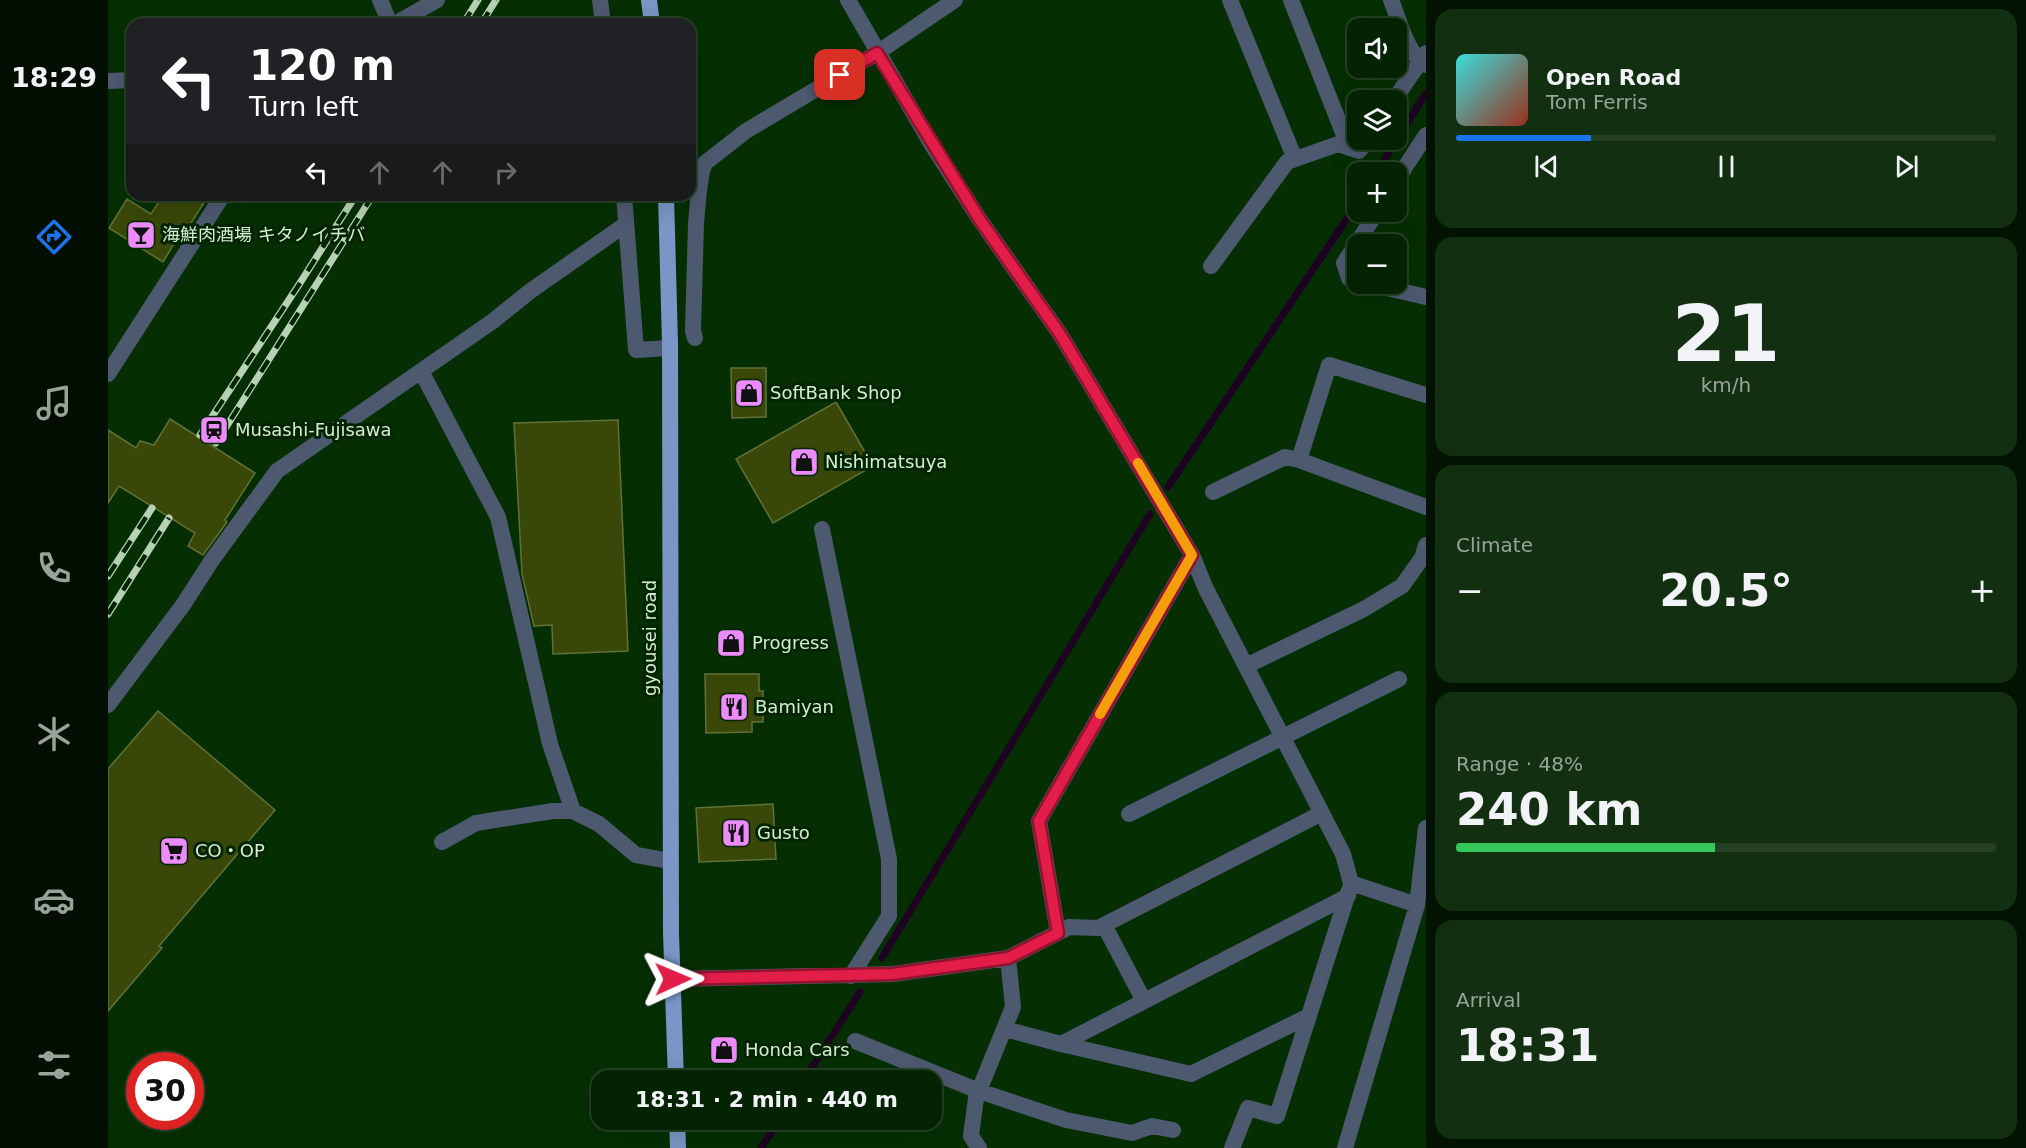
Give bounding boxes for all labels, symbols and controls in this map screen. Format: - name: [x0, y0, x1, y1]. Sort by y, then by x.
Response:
- map controls: [1347, 18, 1407, 294]
- button: sound: [1347, 18, 1407, 78]
- text: 120 m: [249, 41, 395, 90]
- icon: left: [150, 42, 228, 120]
- pin: [814, 49, 865, 100]
- icon: arrive: [823, 58, 856, 91]
- text: 18:29: [11, 62, 97, 93]
- text: Open Road: [1546, 65, 1681, 90]
- button: layers: [1347, 90, 1407, 150]
- text: Tom Ferris: [1546, 90, 1648, 114]
- text: Turn left: [249, 91, 359, 122]
- icon: previous: [1530, 150, 1563, 183]
- icon: pause: [1710, 150, 1743, 183]
- icon: next: [1890, 150, 1923, 183]
- icon: left: [300, 156, 333, 189]
- icon: ahead: [363, 156, 396, 189]
- icon: ahead: [426, 156, 459, 189]
- icon: right: [489, 156, 522, 189]
- button: +: [1347, 162, 1407, 222]
- icon: directions: [33, 216, 75, 258]
- bar icon: 海鮮肉酒場 キタノイチバ: [125, 219, 157, 251]
- place label: 海鮮肉酒場 キタノイチバ: [162, 224, 365, 245]
- button: −: [1347, 234, 1407, 294]
- text: 21: [1672, 289, 1780, 379]
- text: km/h: [1701, 373, 1751, 397]
- shop icon: SoftBank Shop: [733, 377, 765, 409]
- icon: music: [33, 382, 75, 424]
- place label: SoftBank Shop: [770, 382, 902, 403]
- station icon: Musashi-Fujisawa: [198, 414, 230, 446]
- place label: Musashi-Fujisawa: [235, 419, 392, 440]
- shop icon: Nishimatsuya: [788, 446, 820, 478]
- place label: Nishimatsuya: [825, 451, 947, 472]
- text: Climate: [1456, 533, 1533, 557]
- icon: phone: [33, 547, 75, 589]
- text: 20.5°: [1659, 564, 1793, 617]
- text: −: [1456, 571, 1484, 610]
- text: +: [1968, 571, 1996, 610]
- street label: gyousei road: [639, 580, 660, 696]
- shop icon: Progress: [715, 627, 747, 659]
- place label: Progress: [752, 632, 829, 653]
- restaurant icon: Bamiyan: [718, 691, 750, 723]
- place label: Bamiyan: [755, 696, 834, 717]
- icon: climate: [33, 713, 75, 755]
- text: Range · 48%: [1456, 752, 1583, 776]
- text: 240 km: [1456, 783, 1642, 836]
- restaurant icon: Gusto: [720, 817, 752, 849]
- place label: Gusto: [757, 822, 810, 843]
- supermarket icon: CO・OP: [158, 835, 190, 867]
- place label: CO・OP: [195, 840, 265, 861]
- icon: car: [33, 879, 75, 921]
- position arrow: [641, 947, 705, 1011]
- text: Arrival: [1456, 988, 1521, 1012]
- text: 18:31: [1456, 1019, 1599, 1072]
- shop icon: Honda Cars: [708, 1034, 740, 1066]
- place label: Honda Cars: [745, 1039, 850, 1060]
- icon: filters: [33, 1044, 75, 1086]
- speed limit sign: 30: [126, 1052, 204, 1130]
- text: 18:31 · 2 min · 440 m: [635, 1087, 898, 1112]

